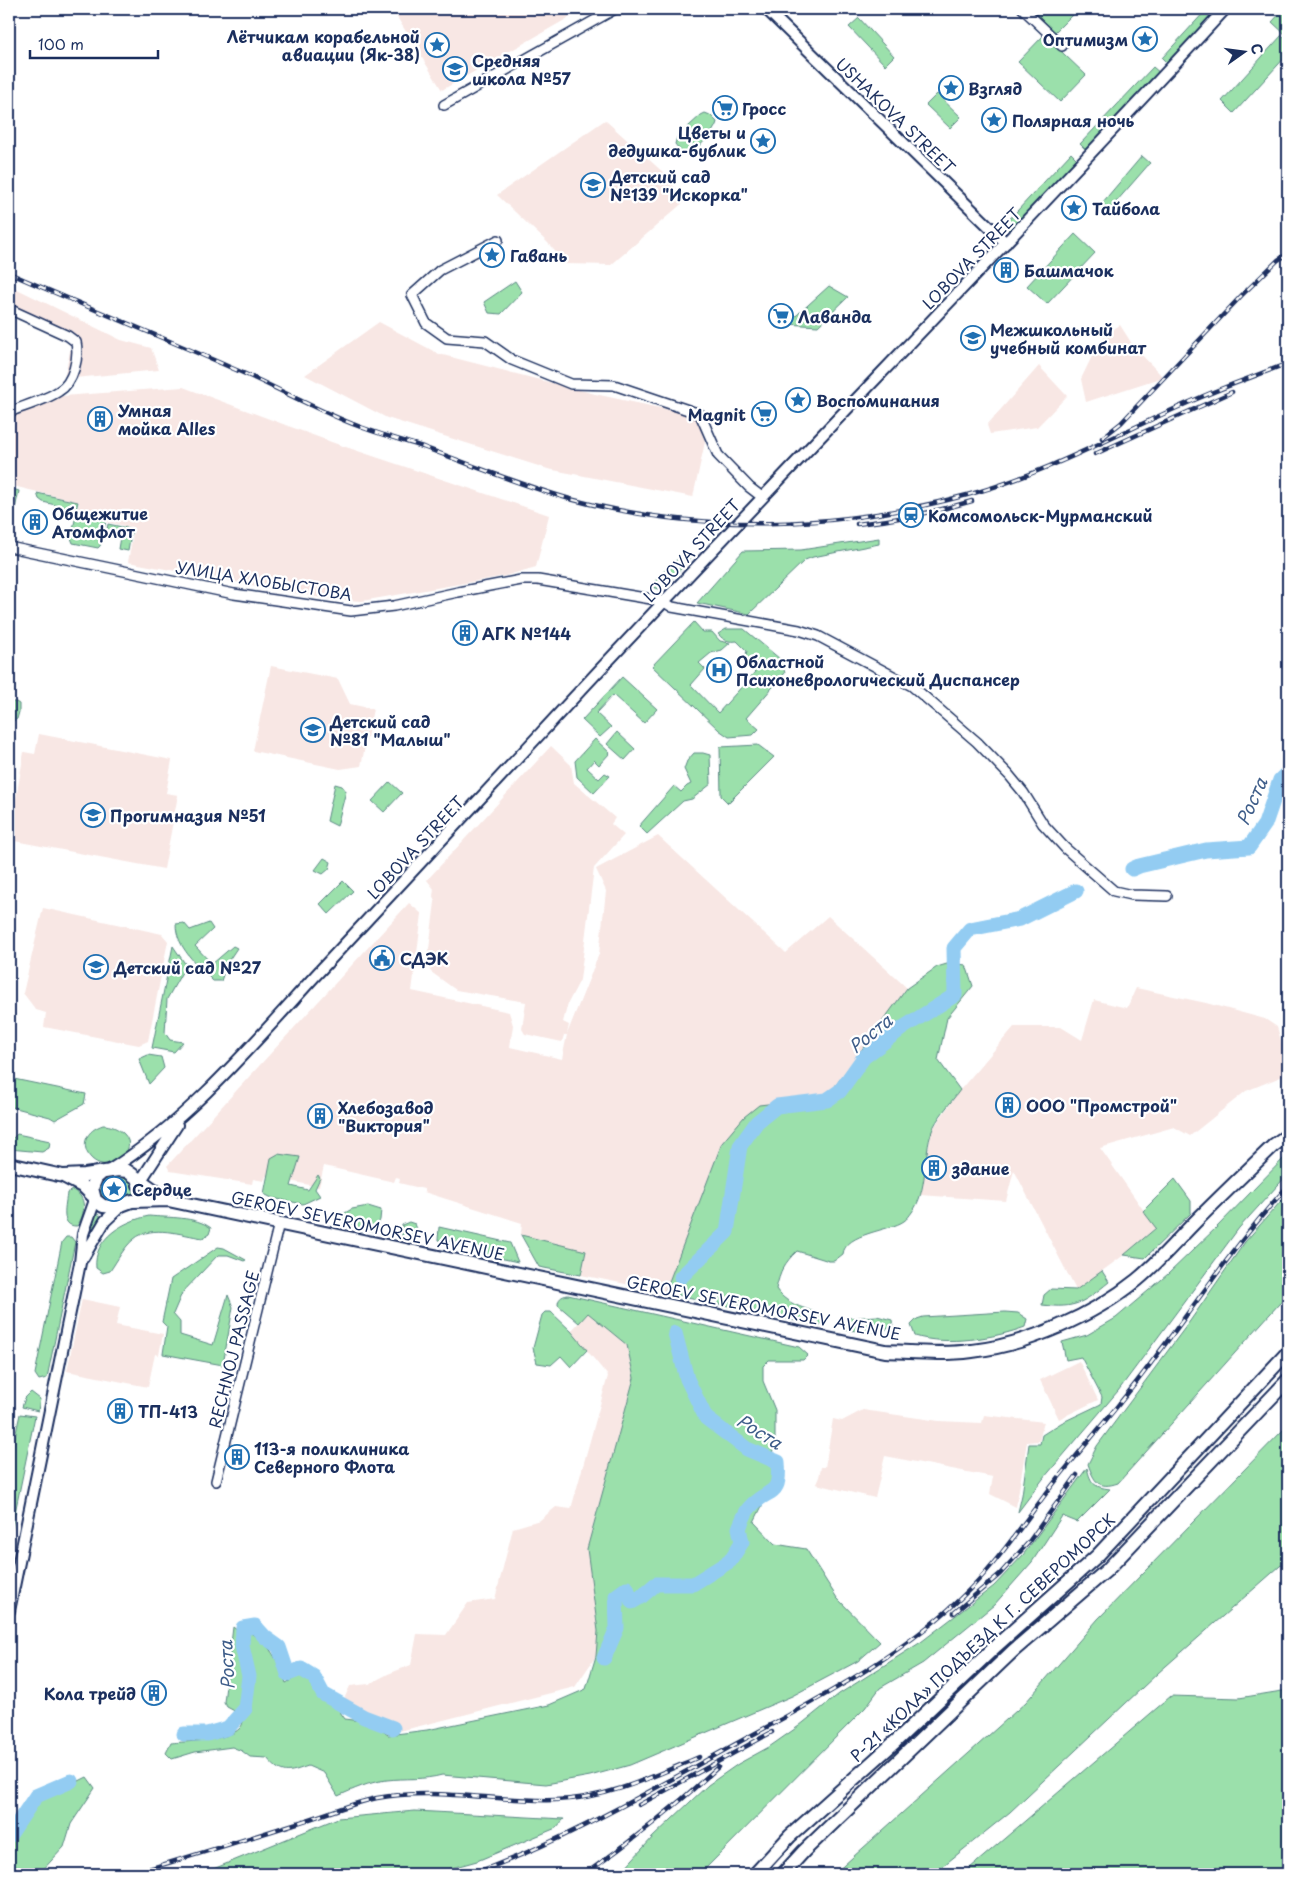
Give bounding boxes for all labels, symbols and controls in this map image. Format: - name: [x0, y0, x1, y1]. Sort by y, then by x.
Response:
- place label: Лётчикам корабельной авиации (Як-38): [227, 24, 420, 66]
- place icon: Оптимизм: [1132, 26, 1158, 52]
- place label: Оптимизм: [1043, 27, 1128, 51]
- scale bar: [30, 28, 158, 60]
- north arrow: [1220, 28, 1270, 78]
- text: 100 m: [38, 32, 84, 55]
- place icon: Лётчикам корабельной авиации (Як-38): [424, 32, 450, 58]
- text: С: [1246, 41, 1269, 56]
- place label: Средняя школа №57: [472, 48, 572, 90]
- street label: USHAKOVA STREET: [831, 52, 961, 179]
- school or university icon: Средняя школа №57: [442, 56, 468, 82]
- place icon: Взгляд: [938, 75, 964, 101]
- place label: Взгляд: [968, 76, 1022, 100]
- supermarket icon: Гросс: [712, 95, 738, 121]
- place label: Гросс: [742, 96, 786, 120]
- place icon: Полярная ночь: [981, 107, 1007, 133]
- place label: Полярная ночь: [1012, 108, 1134, 132]
- place label: Цветы и дедушка-бублик: [609, 120, 747, 162]
- place icon: Цветы и дедушка-бублик: [750, 128, 776, 154]
- place label: Детский сад №139 "Искорка": [609, 164, 748, 206]
- school or university icon: Детский сад №139 "Искорка": [580, 172, 606, 198]
- place icon: Тайбола: [1061, 195, 1087, 221]
- place label: Тайбола: [1092, 196, 1160, 220]
- street label: LOBOVA STREET: [916, 202, 1026, 314]
- place icon: Гавань: [479, 242, 505, 268]
- place label: Гавань: [510, 243, 568, 267]
- building icon: Башмачок: [993, 257, 1019, 283]
- place label: Башмачок: [1024, 258, 1114, 282]
- supermarket icon: Лаванда: [768, 303, 794, 329]
- place label: Лаванда: [798, 304, 872, 328]
- place label: Межшкольный учебный комбинат: [990, 317, 1147, 359]
- school or university icon: Межшкольный учебный комбинат: [960, 325, 986, 351]
- place icon: Воспоминания: [785, 387, 811, 413]
- place label: Воспоминания: [816, 388, 940, 412]
- place label: Умная мойка Alles: [117, 398, 216, 440]
- supermarket icon: Magnit: [751, 401, 777, 427]
- place label: Magnit: [688, 402, 746, 426]
- building icon: Умная мойка Alles: [87, 406, 113, 432]
- street label: LOBOVA STREET: [637, 493, 745, 607]
- place label: Общежитие Атомфлот: [52, 501, 148, 543]
- station icon: Комсомольск-Мурманский: [898, 502, 924, 528]
- place label: Комсомольск-Мурманский: [928, 503, 1153, 527]
- building icon: Общежитие Атомфлот: [22, 509, 48, 535]
- street label: УЛИЦА ХЛОБЫСТОВА: [174, 554, 354, 606]
- building icon: АГК №144: [452, 620, 478, 646]
- place label: АГК №144: [482, 621, 571, 645]
- place label: Областной Психоневрологический Диспансер: [736, 649, 1020, 691]
- hospital icon: Областной Психоневрологический Диспансер: [706, 657, 732, 683]
- place label: Детский сад №81 "Малыш": [329, 709, 451, 751]
- school or university icon: Детский сад №81 "Малыш": [300, 717, 326, 743]
- water label: Роста: [1229, 772, 1274, 829]
- street label: LOBOVA STREET: [361, 790, 469, 904]
- school or university icon: Прогимназия №51: [80, 802, 106, 828]
- place label: Прогимназия №51: [110, 803, 266, 827]
- public building icon: СДЭК: [369, 945, 395, 971]
- place label: СДЭК: [400, 946, 448, 970]
- school or university icon: Детский сад №27: [83, 954, 109, 980]
- place label: Детский сад №27: [113, 955, 262, 979]
- water label: Роста: [842, 1006, 898, 1059]
- building icon: ООО "Промстрой": [995, 1092, 1021, 1118]
- place label: ООО "Промстрой": [1026, 1093, 1177, 1117]
- place label: Хлебозавод "Виктория": [338, 1095, 434, 1137]
- building icon: Хлебозавод "Виктория": [307, 1103, 333, 1129]
- building icon: здание: [921, 1155, 947, 1181]
- place label: здание: [951, 1156, 1010, 1180]
- place icon: Сердце: [101, 1176, 127, 1202]
- place label: Сердце: [132, 1177, 192, 1201]
- street label: GEROEV SEVEROMORSEV AVENUE: [229, 1184, 507, 1266]
- street label: RECHNOJ PASSAGE: [202, 1268, 264, 1430]
- street label: GEROEV SEVEROMORSEV AVENUE: [625, 1269, 903, 1345]
- building icon: ТП-413: [107, 1398, 133, 1424]
- place label: ТП-413: [138, 1399, 198, 1423]
- water label: Роста: [732, 1406, 789, 1456]
- place label: 113-я поликлиника Северного Флота: [254, 1436, 409, 1478]
- building icon: 113-я поликлиника Северного Флота: [224, 1444, 250, 1470]
- street label: Р-21 «КОЛА» ПОДЪЕЗД К Г. СЕВЕРОМОРСК: [844, 1507, 1120, 1767]
- water label: Роста: [211, 1639, 241, 1690]
- building icon: Кола трейд: [141, 1680, 167, 1706]
- place label: Кола трейд: [44, 1681, 136, 1705]

